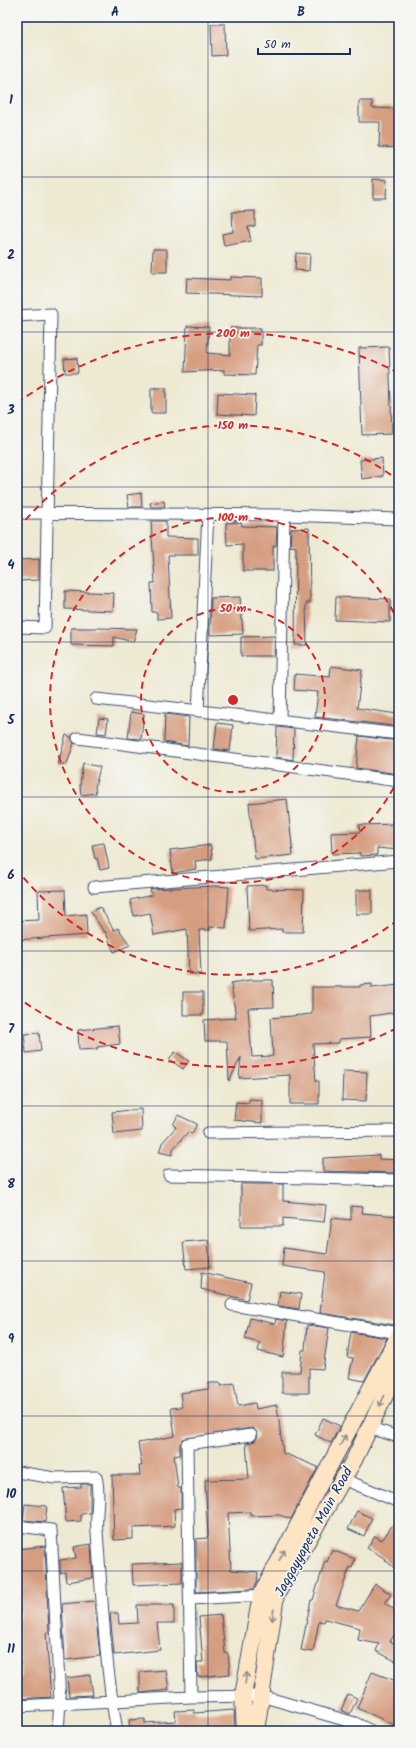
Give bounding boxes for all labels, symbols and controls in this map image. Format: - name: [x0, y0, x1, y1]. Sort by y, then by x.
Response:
- text: A: [111, 2, 119, 23]
- text: B: [297, 2, 305, 23]
- scale bar: [258, 30, 350, 56]
- text: 50 m: [264, 35, 291, 54]
- text: 1: [9, 90, 13, 111]
- text: 2: [7, 245, 15, 266]
- text: 200 m: [216, 324, 250, 343]
- text: 3: [6, 400, 15, 421]
- text: 150 m: [218, 416, 248, 435]
- text: 100 m: [218, 508, 248, 527]
- text: 4: [7, 555, 15, 576]
- text: 50 m: [219, 599, 247, 618]
- centre of rings: [226, 693, 240, 707]
- text: 5: [7, 710, 16, 731]
- text: 6: [7, 865, 15, 886]
- text: 7: [8, 1019, 15, 1040]
- text: 8: [7, 1174, 15, 1195]
- text: 9: [8, 1329, 15, 1350]
- one-way arrow: [378, 1395, 385, 1407]
- one-way arrow: [340, 1434, 348, 1446]
- street label: Jaggayyapeta Main Road: [269, 1462, 359, 1601]
- text: 10: [6, 1484, 17, 1505]
- one-way arrow: [279, 1549, 287, 1561]
- one-way arrow: [269, 1609, 277, 1622]
- text: 11: [7, 1639, 15, 1660]
- one-way arrow: [243, 1672, 251, 1685]

